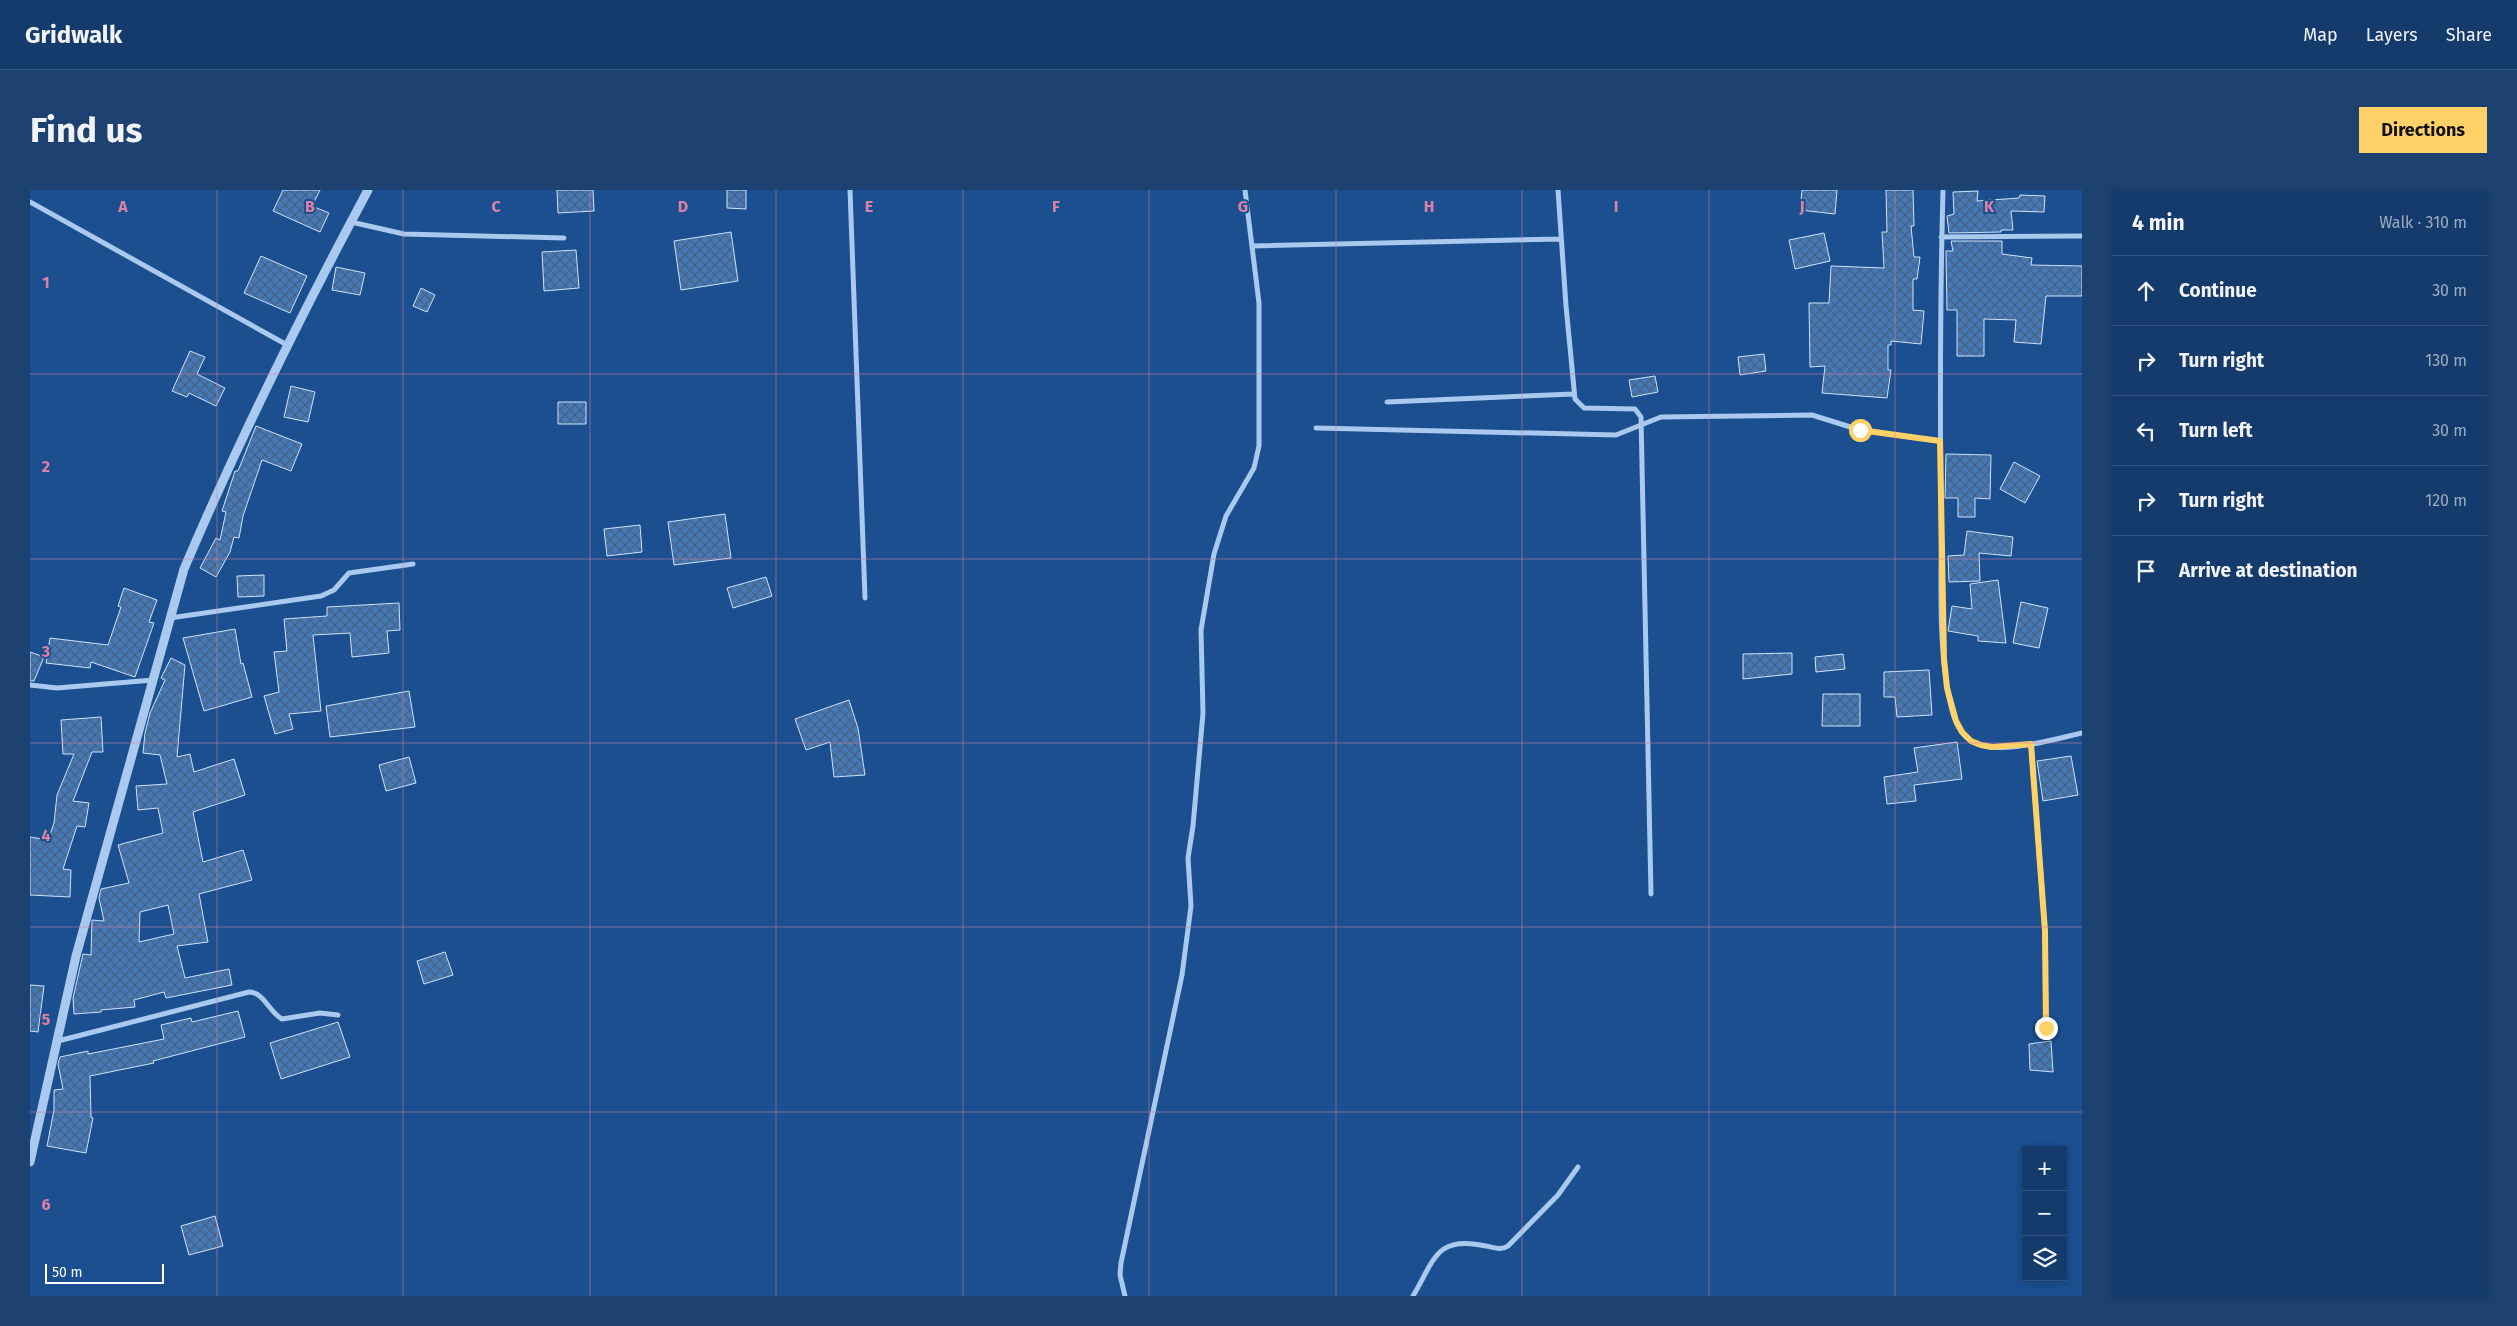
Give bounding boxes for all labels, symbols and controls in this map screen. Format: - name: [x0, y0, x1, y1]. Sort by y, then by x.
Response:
- text: Gridwalk: [25, 21, 122, 49]
- text: Map: [2303, 24, 2338, 46]
- text: Layers: [2366, 24, 2418, 46]
- text: Share: [2446, 24, 2492, 46]
- button: Directions: [2359, 107, 2487, 153]
- text: Find us: [30, 109, 142, 151]
- text: A: [117, 197, 128, 216]
- text: B: [305, 197, 315, 216]
- text: C: [491, 197, 501, 216]
- text: D: [678, 197, 688, 216]
- text: E: [865, 197, 873, 216]
- text: F: [1052, 197, 1060, 216]
- text: G: [1238, 197, 1248, 216]
- text: H: [1424, 197, 1434, 216]
- text: I: [1614, 197, 1618, 216]
- text: J: [1798, 197, 1805, 216]
- text: K: [1984, 197, 1995, 216]
- text: 4 min: [2132, 210, 2185, 236]
- text: Walk · 310 m: [2379, 213, 2467, 232]
- text: 1: [42, 273, 50, 292]
- icon: ahead: [2132, 277, 2160, 305]
- text: Continue: [2179, 279, 2257, 302]
- text: 30 m: [2432, 281, 2467, 300]
- icon: right: [2132, 347, 2160, 375]
- text: Turn right: [2179, 349, 2264, 372]
- text: 130 m: [2425, 351, 2467, 370]
- icon: left: [2132, 417, 2160, 445]
- route start: [1849, 419, 1872, 442]
- text: Turn left: [2179, 419, 2253, 442]
- text: 30 m: [2432, 421, 2467, 440]
- text: 2: [42, 457, 50, 476]
- icon: right: [2132, 487, 2160, 515]
- text: Turn right: [2179, 489, 2264, 512]
- text: 120 m: [2425, 491, 2467, 510]
- icon: arrive: [2132, 557, 2160, 585]
- text: Arrive at destination: [2179, 559, 2358, 582]
- text: 3: [41, 642, 50, 661]
- text: 4: [41, 826, 51, 845]
- text: 5: [42, 1010, 51, 1029]
- route end: [2035, 1017, 2058, 1040]
- map controls: [2022, 1146, 2067, 1281]
- button: +: [2022, 1146, 2067, 1191]
- button: −: [2022, 1191, 2067, 1236]
- text: 6: [41, 1195, 51, 1214]
- button: layers: [2022, 1236, 2067, 1281]
- scale bar: [45, 1261, 164, 1284]
- text: 50 m: [52, 1264, 83, 1281]

